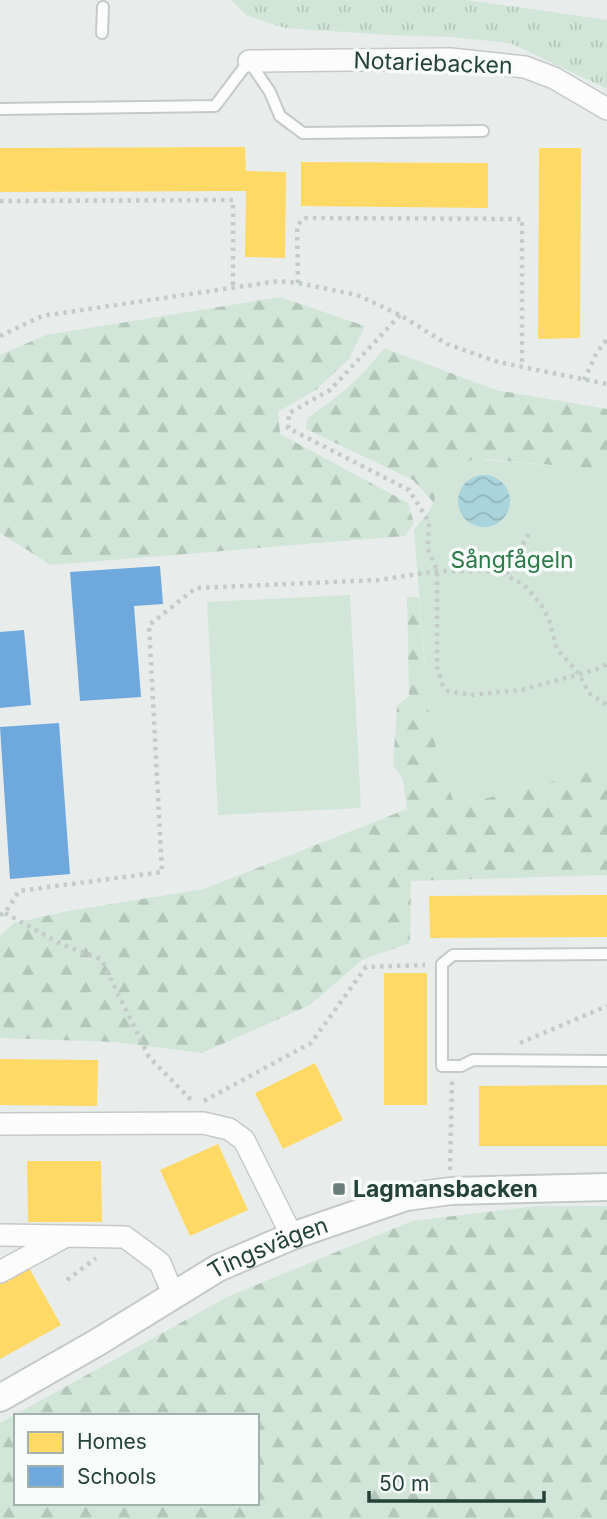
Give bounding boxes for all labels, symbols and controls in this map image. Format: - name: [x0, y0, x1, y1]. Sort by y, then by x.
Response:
- street label: Notariebacken: [353, 46, 513, 80]
- park label: Sångfågeln: [450, 546, 574, 574]
- place label: Lagmansbacken: [353, 1175, 538, 1203]
- marker: Lagmansbacken: [331, 1181, 347, 1197]
- street label: Tingsvägen: [203, 1211, 332, 1285]
- legend: [14, 1414, 259, 1505]
- text: Homes: [77, 1429, 147, 1454]
- scale bar: [369, 1460, 544, 1504]
- text: Schools: [77, 1464, 156, 1489]
- text: 50 m: [379, 1471, 429, 1496]

